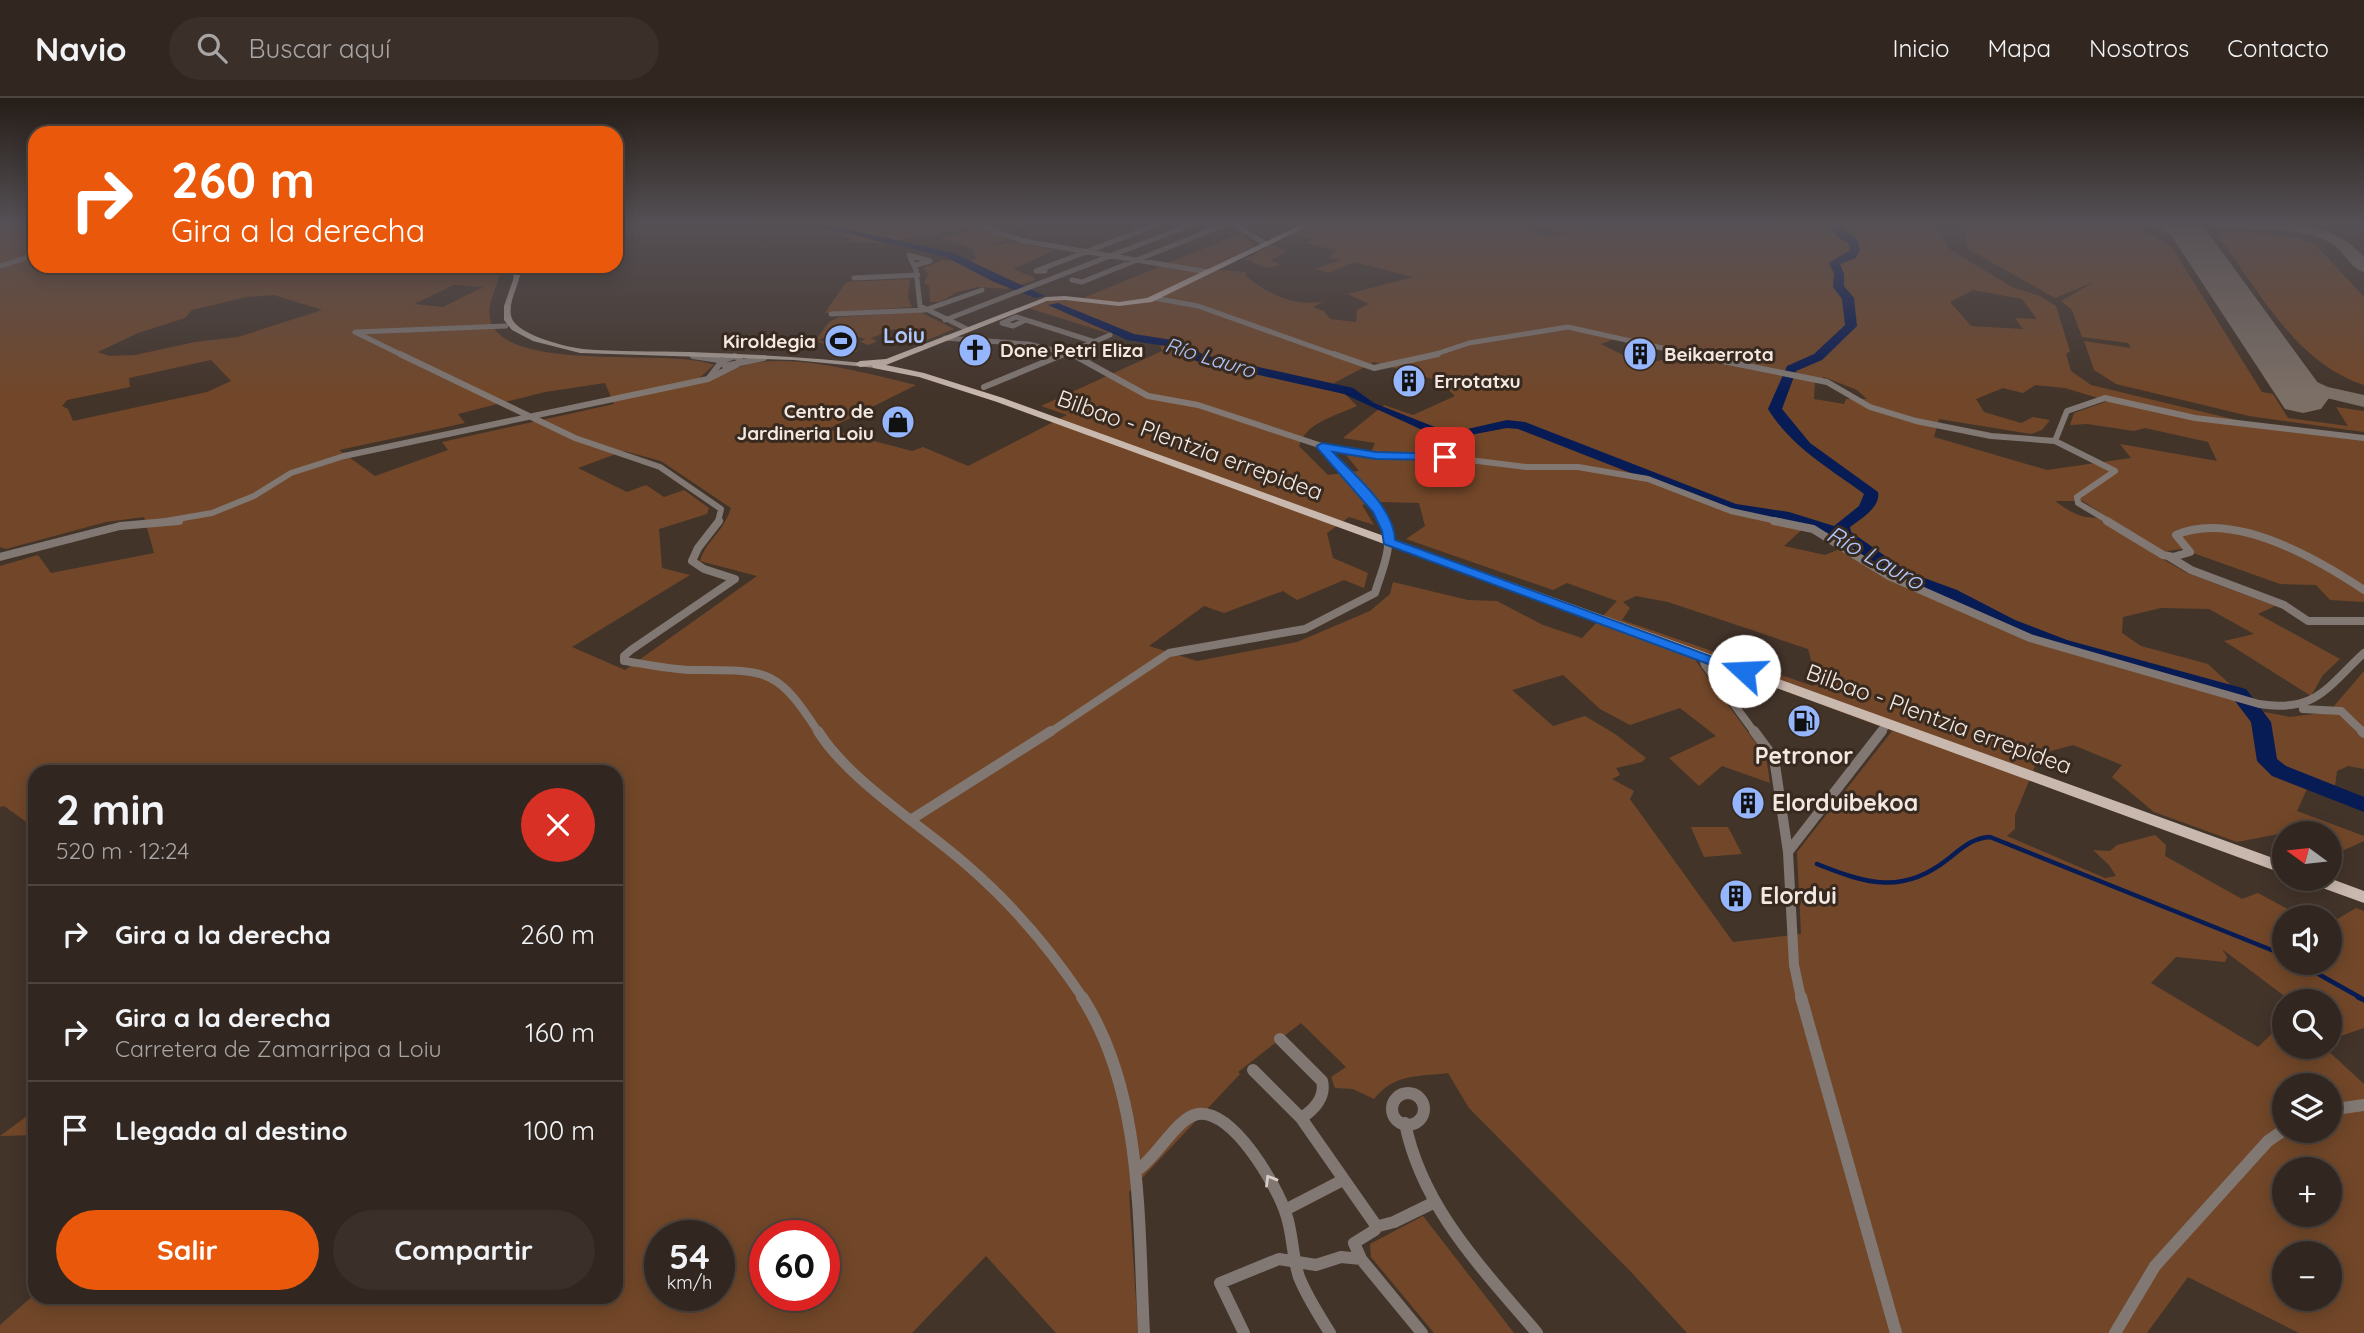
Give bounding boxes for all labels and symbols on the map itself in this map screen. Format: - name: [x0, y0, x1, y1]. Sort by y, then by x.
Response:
- sports icon: Kiroldegia: [822, 322, 860, 360]
- district label: Loiu: [883, 322, 925, 348]
- place label: Kiroldegia: [723, 329, 816, 353]
- church icon: Done Petri Eliza: [956, 331, 994, 369]
- water label: Río Lauro: [1162, 331, 1260, 383]
- building icon: Beikaerrota: [1621, 335, 1659, 373]
- place label: Done Petri Eliza: [1000, 338, 1143, 362]
- place label: Beikaerrota: [1664, 342, 1774, 366]
- building icon: Errotatxu: [1390, 362, 1428, 400]
- place label: Errotatxu: [1434, 369, 1521, 393]
- street label: Bilbao - Plentzia errepidea: [1053, 383, 1327, 506]
- place label: Centro de Jardineria Loiu: [737, 399, 874, 445]
- shop icon: Centro de Jardineria Loiu: [879, 403, 917, 441]
- pin: [1415, 427, 1475, 487]
- water label: Río Lauro: [1822, 518, 1931, 597]
- position arrow: [1707, 634, 1781, 708]
- street label: Bilbao - Plentzia errepidea: [1802, 657, 2076, 780]
- fuel station icon: Petronor: [1785, 702, 1823, 740]
- place label: Petronor: [1755, 741, 1853, 770]
- building icon: Elorduibekoa: [1729, 784, 1767, 822]
- place label: Elorduibekoa: [1772, 788, 1918, 817]
- north arrow: [2272, 821, 2342, 891]
- building icon: Elordui: [1717, 877, 1755, 915]
- place label: Elordui: [1760, 881, 1837, 910]
- one-way arrow: [1265, 1175, 1278, 1188]
- speed limit sign: 60: [749, 1220, 840, 1311]

